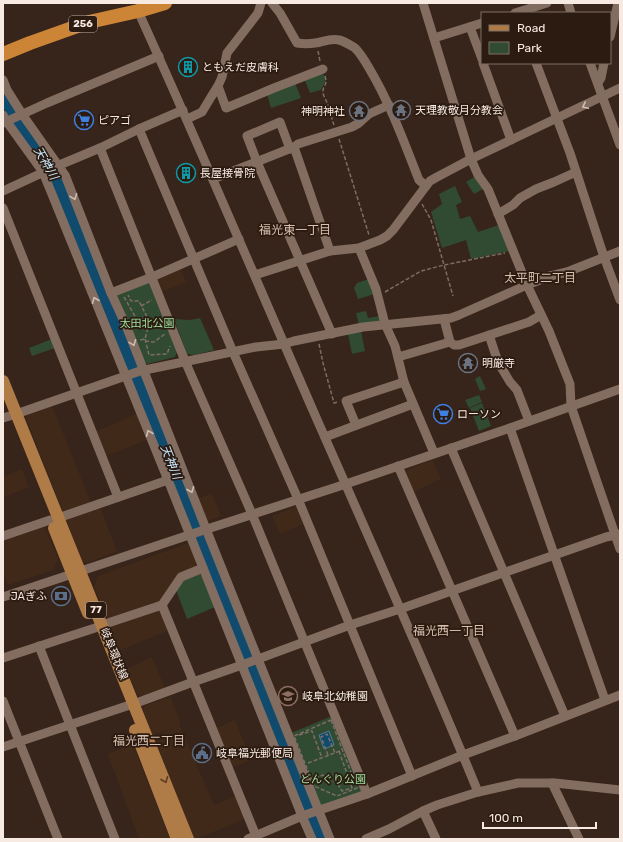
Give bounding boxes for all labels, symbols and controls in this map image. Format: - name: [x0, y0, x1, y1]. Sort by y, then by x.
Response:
- legend: [481, 12, 611, 64]
- road number: 256: [69, 16, 97, 32]
- text: Road: [517, 21, 545, 35]
- text: Park: [517, 41, 543, 55]
- building icon: ともえだ皮膚科: [177, 56, 199, 78]
- place label: ともえだ皮膚科: [202, 61, 279, 74]
- temple icon: 天理教敬月分教会: [390, 99, 412, 121]
- temple icon: 神明神社: [348, 100, 370, 122]
- one-way arrow: [582, 101, 589, 109]
- place label: 天理教敬月分教会: [415, 104, 503, 117]
- place label: 神明神社: [301, 105, 345, 118]
- supermarket icon: ピアゴ: [73, 109, 95, 131]
- place label: ピアゴ: [98, 114, 131, 127]
- water label: 天神川: [31, 144, 62, 184]
- building icon: 長屋接骨院: [175, 162, 197, 184]
- place label: 長屋接骨院: [200, 167, 255, 180]
- one-way arrow: [69, 193, 77, 200]
- district label: 福光東一丁目: [259, 223, 331, 237]
- district label: 太平町二丁目: [504, 271, 576, 285]
- one-way arrow: [91, 297, 99, 304]
- park label: 太田北公園: [120, 317, 175, 330]
- one-way arrow: [128, 339, 136, 347]
- temple icon: 明厳寺: [457, 352, 479, 374]
- place label: 明厳寺: [482, 357, 515, 370]
- supermarket icon: ローソン: [432, 403, 454, 425]
- place label: ローソン: [457, 408, 501, 421]
- one-way arrow: [146, 430, 154, 438]
- water label: 天神川: [158, 443, 185, 483]
- one-way arrow: [186, 487, 194, 494]
- bank icon: JAぎふ: [50, 585, 72, 607]
- place label: JAぎふ: [11, 590, 47, 603]
- road number: 77: [86, 602, 106, 618]
- district label: 福光西一丁目: [413, 624, 485, 638]
- street label: 岐阜環状線: [98, 626, 130, 682]
- school or university icon: 岐阜北幼稚園: [277, 685, 299, 707]
- place label: 岐阜北幼稚園: [302, 690, 368, 703]
- district label: 福光西二丁目: [113, 734, 185, 748]
- public building icon: 岐阜福光郵便局: [191, 742, 213, 764]
- place label: 岐阜福光郵便局: [216, 747, 293, 760]
- park label: どんぐり公園: [300, 773, 366, 786]
- one-way arrow: [160, 777, 168, 784]
- scale bar: [483, 804, 596, 830]
- text: 100 m: [489, 811, 523, 825]

